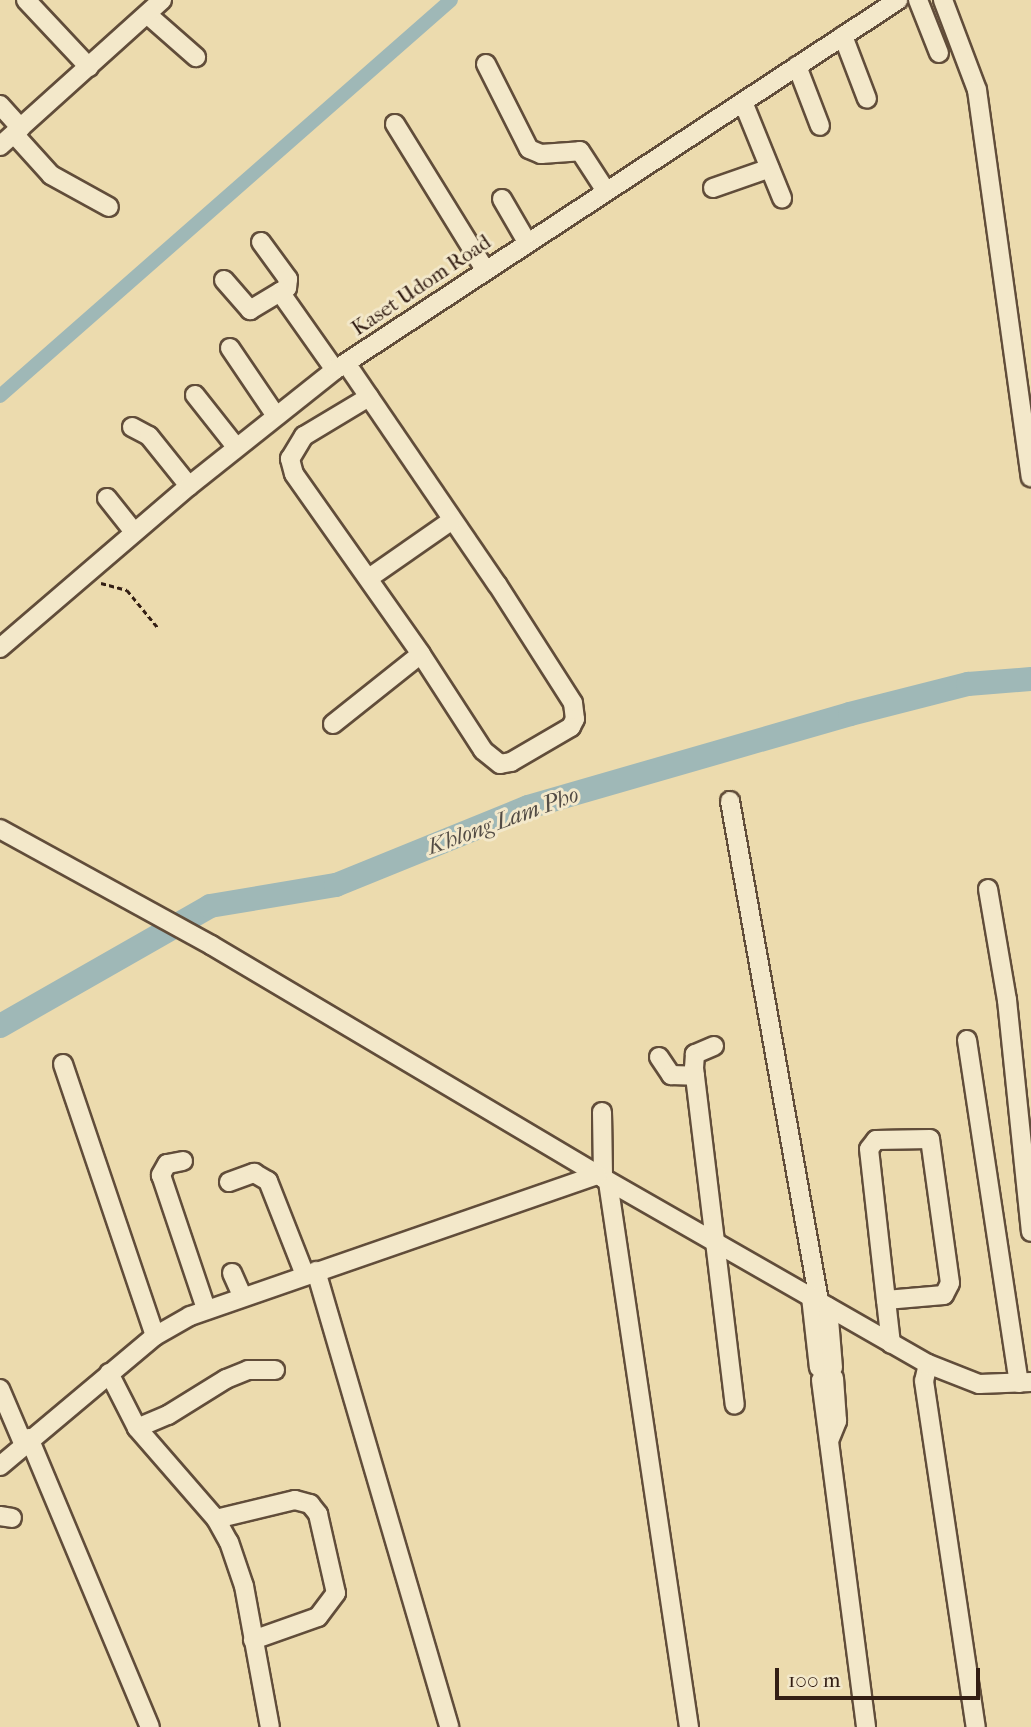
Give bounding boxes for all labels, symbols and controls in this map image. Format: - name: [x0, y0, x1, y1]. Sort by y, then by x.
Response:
- street label: Kaset Udom Road: [347, 229, 495, 341]
- water label: Khlong Lam Pho: [424, 781, 582, 861]
- scale bar: [779, 1654, 984, 1698]
- text: 100 m: [788, 1668, 841, 1692]

